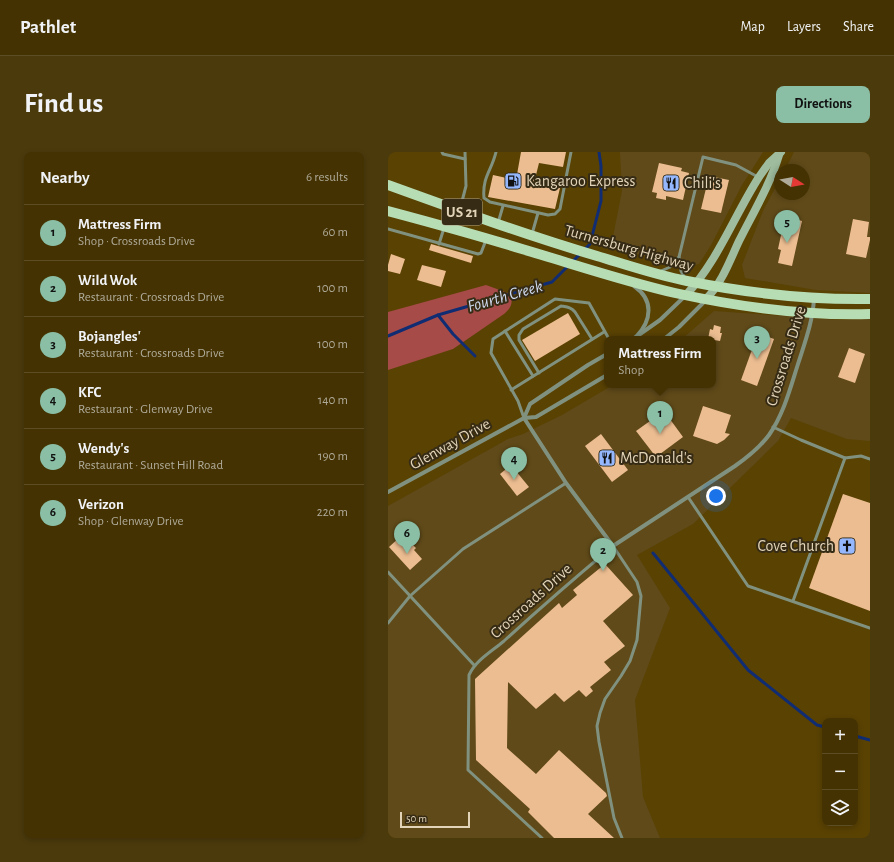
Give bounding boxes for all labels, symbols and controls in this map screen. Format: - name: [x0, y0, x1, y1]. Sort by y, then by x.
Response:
- text: Pathlet: [20, 18, 76, 37]
- text: Map: [740, 20, 765, 34]
- text: Layers: [787, 20, 821, 34]
- text: Share: [843, 20, 874, 34]
- button: Directions: [776, 86, 870, 123]
- text: Find us: [24, 90, 103, 118]
- north arrow: [774, 164, 810, 200]
- text: Nearby: [40, 169, 90, 186]
- text: 6 results: [306, 171, 348, 184]
- fuel station icon: Kangaroo Express: [503, 171, 523, 191]
- place label: Kangaroo Express: [526, 173, 636, 189]
- restaurant icon: Chili's: [661, 173, 681, 193]
- place label: Chili's: [684, 175, 721, 191]
- road number: US 21: [442, 199, 482, 225]
- pin: 5: [774, 210, 800, 243]
- text: Mattress Firm: [78, 217, 161, 232]
- street label: Turnersburg Highway: [562, 222, 696, 275]
- text: 1: [51, 226, 55, 239]
- text: 60 m: [322, 226, 348, 239]
- text: Shop · Crossroads Drive: [78, 235, 195, 248]
- text: Wild Wok: [78, 273, 137, 288]
- water label: Fourth Creek: [465, 277, 545, 315]
- text: 2: [50, 282, 56, 295]
- text: 100 m: [317, 282, 348, 295]
- text: Restaurant · Crossroads Drive: [78, 291, 224, 304]
- street label: Crossroads Drive: [763, 304, 809, 408]
- pin: 3: [744, 326, 770, 359]
- text: Bojangles': [78, 329, 141, 344]
- popup: [604, 336, 716, 388]
- text: 3: [50, 338, 56, 351]
- text: 100 m: [317, 338, 348, 351]
- text: Mattress Firm: [618, 346, 702, 361]
- text: Restaurant · Crossroads Drive: [78, 347, 224, 360]
- text: Shop: [618, 364, 644, 377]
- text: KFC: [78, 385, 101, 400]
- text: 4: [50, 394, 56, 407]
- text: 140 m: [318, 394, 348, 407]
- pin: 1: [647, 401, 673, 434]
- text: Restaurant · Glenway Drive: [78, 403, 213, 416]
- street label: Glenway Drive: [407, 415, 493, 473]
- text: Wendy's: [78, 441, 129, 456]
- pin: 4: [501, 447, 527, 480]
- restaurant icon: McDonald's: [597, 448, 617, 468]
- text: 5: [50, 450, 56, 463]
- text: 190 m: [318, 450, 348, 463]
- place label: McDonald's: [620, 450, 693, 466]
- text: Restaurant · Sunset Hill Road: [78, 459, 223, 472]
- your location: [706, 486, 726, 506]
- text: Verizon: [78, 497, 124, 512]
- text: 6: [50, 506, 56, 519]
- text: 220 m: [317, 506, 348, 519]
- text: Shop · Glenway Drive: [78, 515, 184, 528]
- pin: 6: [394, 521, 420, 554]
- church icon: Cove Church: [837, 536, 857, 556]
- pin: 2: [590, 538, 616, 571]
- place label: Cove Church: [758, 538, 834, 554]
- street label: Crossroads Drive: [487, 560, 575, 642]
- map controls: [822, 718, 858, 826]
- button: +: [822, 718, 858, 754]
- button: −: [822, 754, 858, 790]
- button: layers: [822, 790, 858, 826]
- scale bar: [400, 810, 470, 829]
- text: 50 m: [406, 813, 427, 824]

